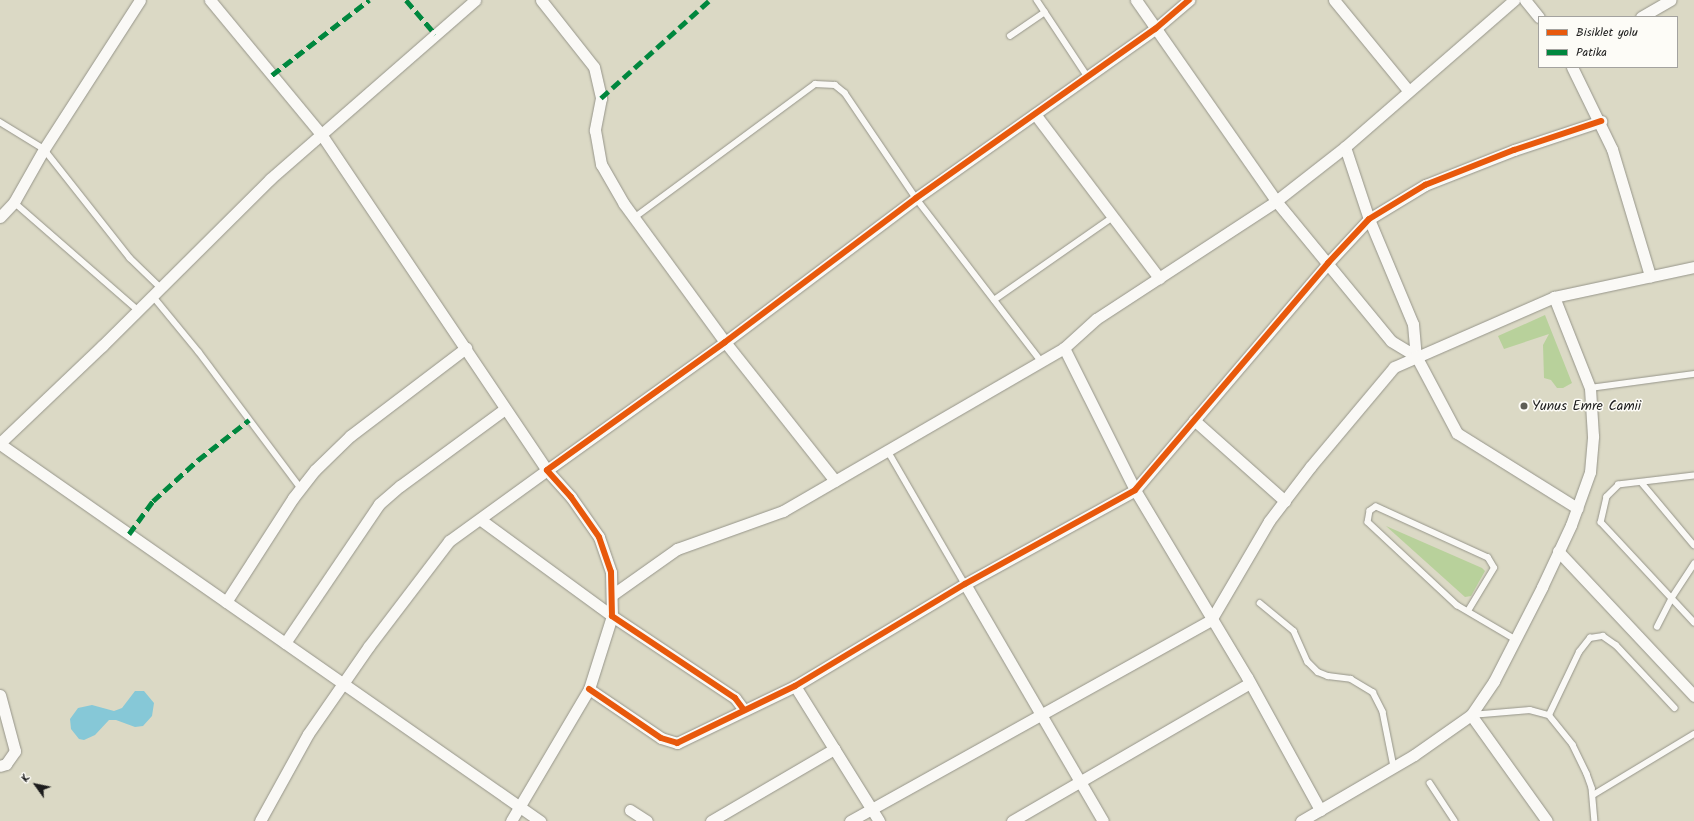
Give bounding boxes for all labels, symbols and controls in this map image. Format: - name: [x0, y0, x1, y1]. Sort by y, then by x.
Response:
- legend: [1538, 16, 1678, 68]
- text: Bisiklet yolu: [1576, 23, 1638, 42]
- text: Patika: [1576, 43, 1607, 62]
- place label: Yunus Emre Camii: [1532, 398, 1641, 414]
- marker: Yunus Emre Camii: [1519, 401, 1529, 411]
- north arrow: [16, 765, 56, 805]
- text: K: [17, 771, 35, 786]

